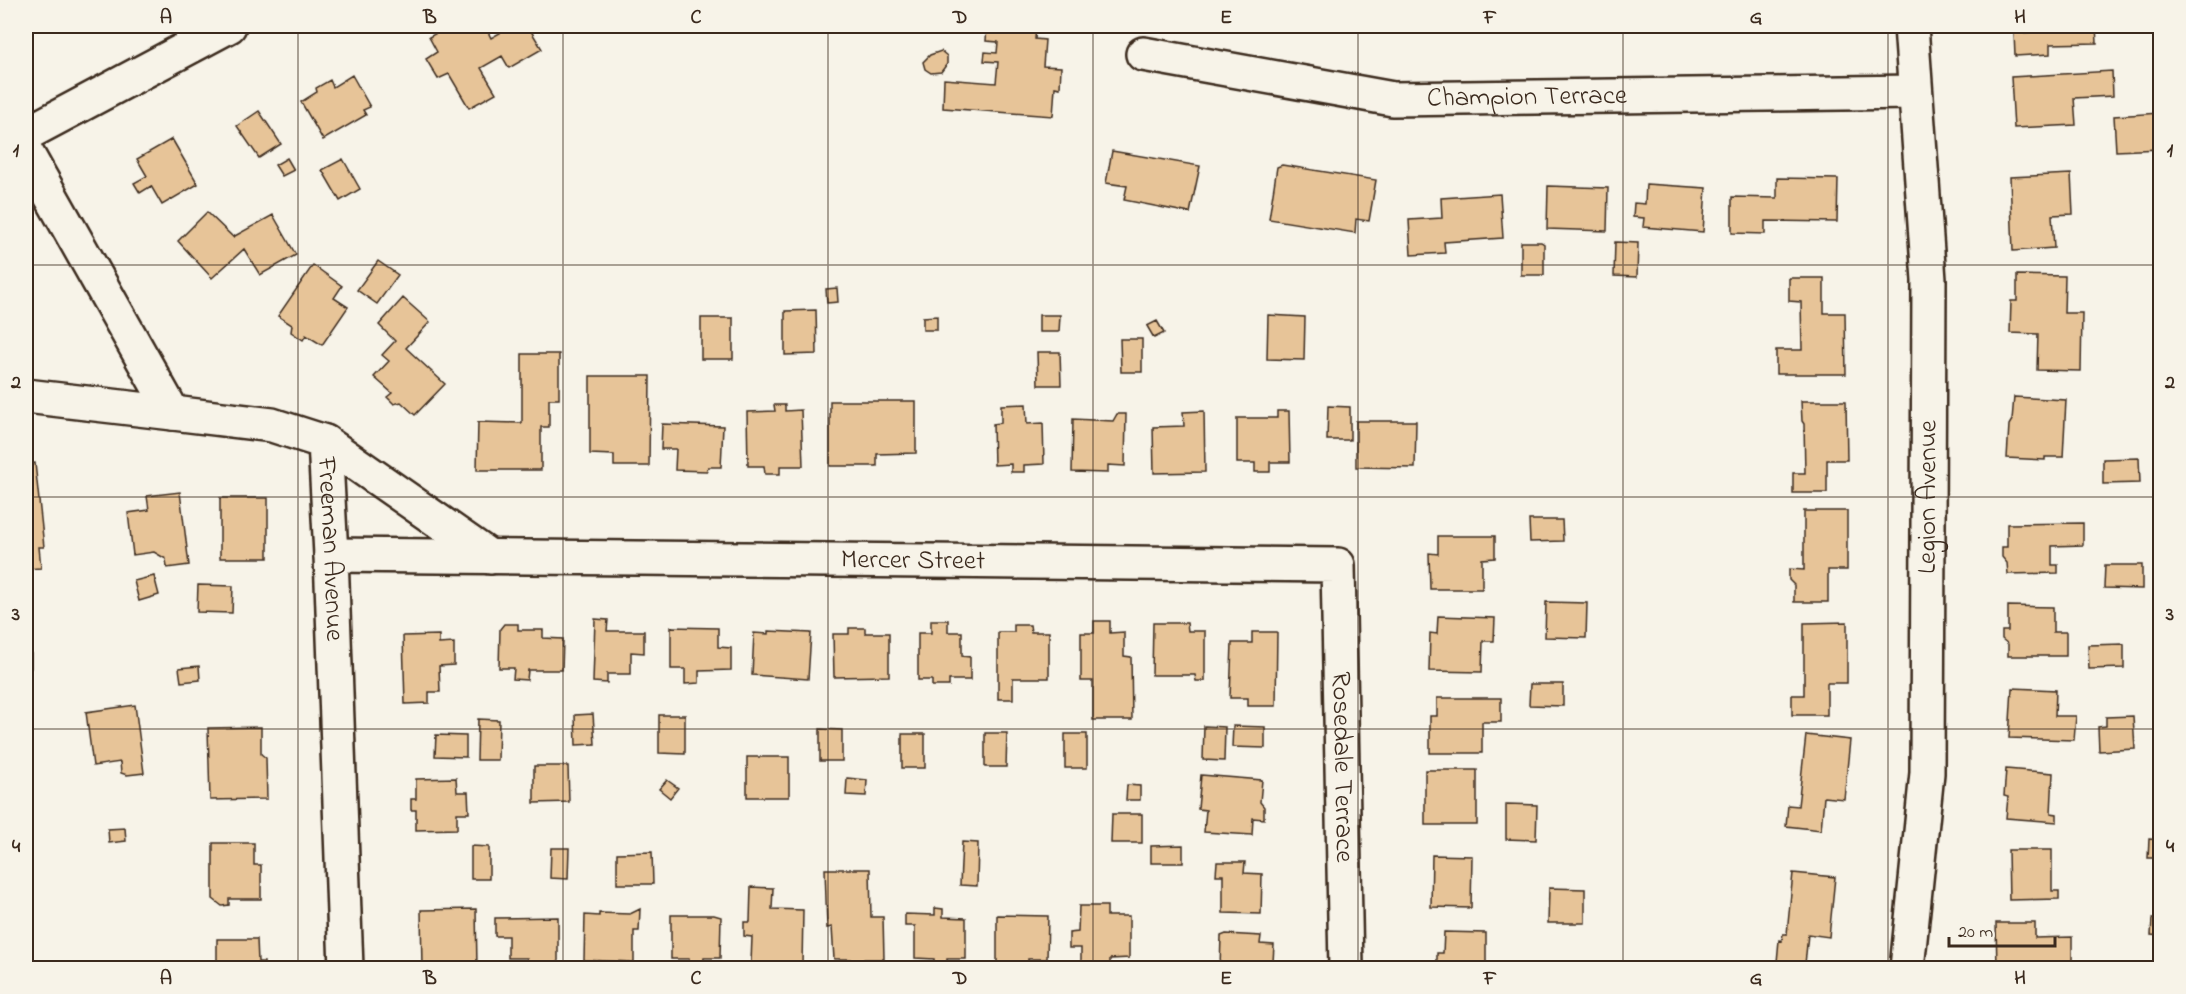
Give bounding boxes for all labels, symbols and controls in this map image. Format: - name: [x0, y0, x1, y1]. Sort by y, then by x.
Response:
- text: A: [160, 4, 172, 33]
- text: B: [422, 4, 437, 33]
- text: C: [691, 4, 702, 33]
- text: D: [952, 4, 967, 33]
- text: E: [1220, 4, 1232, 33]
- text: F: [1483, 4, 1497, 33]
- text: G: [1750, 4, 1763, 33]
- text: H: [2014, 4, 2026, 33]
- street label: Champion Terrace: [1427, 76, 1628, 118]
- text: 1: [13, 137, 20, 166]
- text: 1: [2167, 137, 2174, 166]
- text: 2: [10, 369, 21, 398]
- text: 2: [2164, 369, 2175, 398]
- street label: Legion Avenue: [1908, 419, 1948, 574]
- street label: Freeman Avenue: [306, 455, 354, 643]
- street label: Mercer Street: [841, 541, 985, 581]
- text: 3: [11, 601, 20, 630]
- text: 3: [2165, 601, 2174, 630]
- street label: Rosedale Terrace: [1321, 671, 1363, 864]
- text: 4: [12, 833, 21, 862]
- text: 4: [2166, 833, 2175, 862]
- scale bar: [1949, 910, 2056, 948]
- text: 20 m: [1958, 920, 1993, 946]
- text: A: [160, 965, 172, 994]
- text: B: [422, 965, 437, 994]
- text: C: [691, 965, 702, 994]
- text: D: [952, 965, 967, 994]
- text: E: [1220, 965, 1232, 994]
- text: F: [1483, 965, 1497, 994]
- text: G: [1750, 965, 1763, 994]
- text: H: [2014, 965, 2026, 994]

